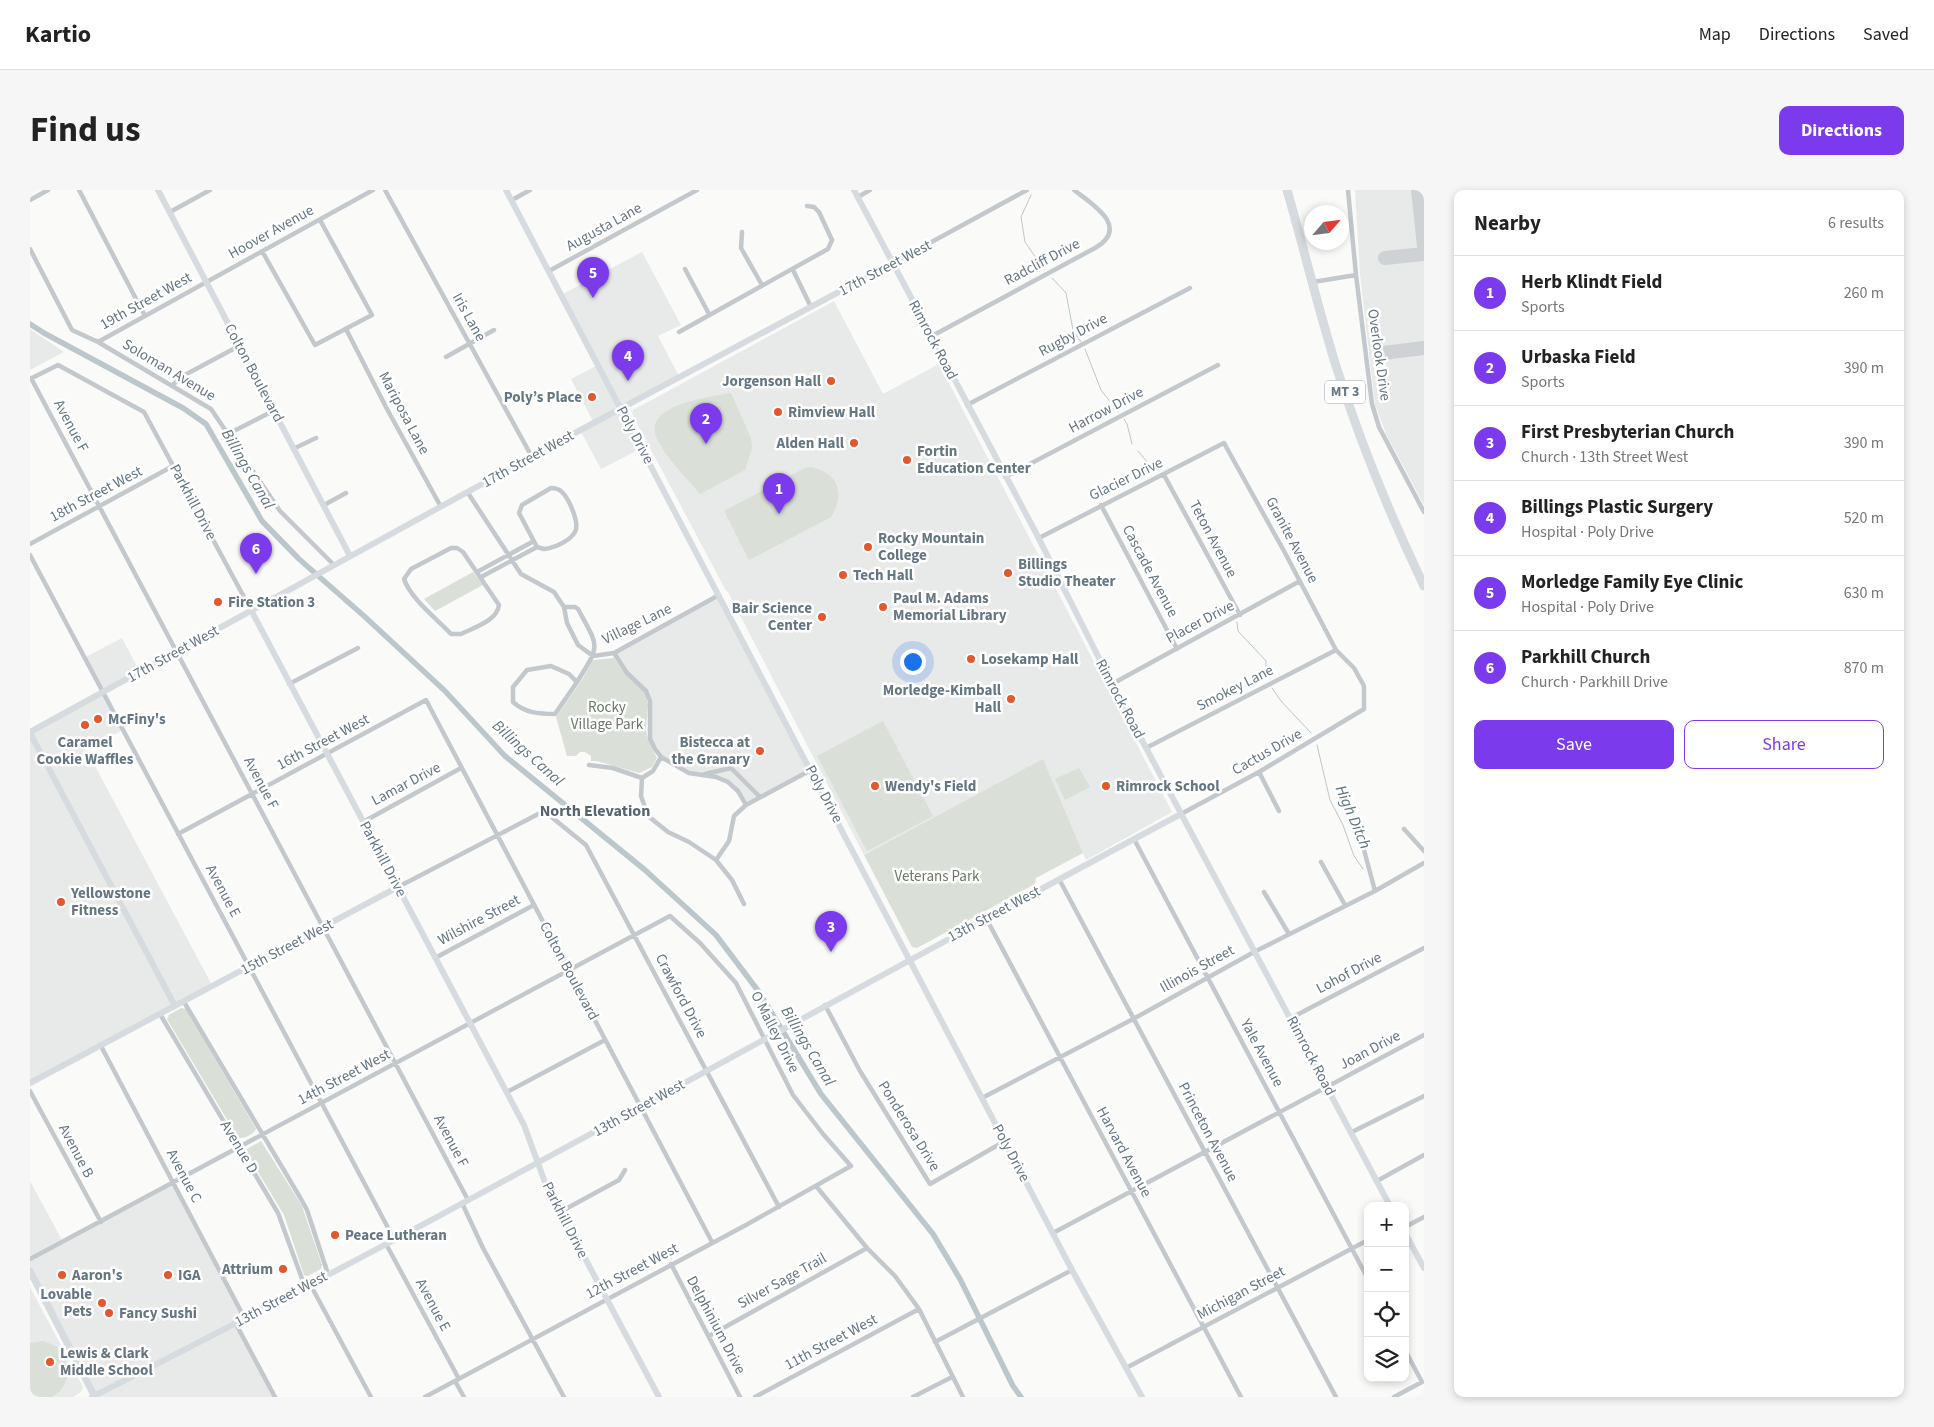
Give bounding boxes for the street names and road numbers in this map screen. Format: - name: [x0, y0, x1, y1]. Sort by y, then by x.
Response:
- street label: Augusta Lane: [562, 198, 646, 256]
- street label: Hoover Avenue: [224, 200, 318, 264]
- street label: Radcliff Drive: [1000, 233, 1084, 291]
- street label: 17th Street West: [835, 235, 935, 301]
- street label: 19th Street West: [96, 267, 196, 335]
- street label: Iris Lane: [447, 289, 491, 345]
- street label: Rimrock Road: [903, 297, 963, 383]
- street label: Rugby Drive: [1035, 308, 1111, 362]
- street label: Overlook Drive: [1362, 308, 1396, 402]
- street label: Colton Boulevard: [219, 320, 289, 426]
- street label: Soloman Avenue: [118, 334, 220, 406]
- street label: Mariposa Lane: [373, 368, 435, 458]
- road number: MT 3: [1325, 380, 1365, 403]
- street label: Harrow Drive: [1065, 381, 1147, 439]
- street label: Avenue F: [48, 396, 94, 456]
- street label: Poly Drive: [611, 402, 659, 468]
- street label: 17th Street West: [478, 425, 578, 493]
- street label: Glacier Drive: [1086, 452, 1166, 506]
- street label: Parkhill Drive: [164, 460, 222, 544]
- street label: 18th Street West: [46, 461, 146, 527]
- street label: Granite Avenue: [1260, 493, 1324, 587]
- street label: Teton Avenue: [1184, 497, 1242, 581]
- street label: Cascade Avenue: [1117, 521, 1183, 621]
- street label: Placer Drive: [1162, 595, 1238, 649]
- street label: Village Lane: [599, 598, 675, 650]
- street label: 17th Street West: [123, 620, 223, 688]
- street label: Rimrock Road: [1090, 656, 1150, 742]
- street label: Smokey Lane: [1193, 660, 1277, 716]
- street label: 16th Street West: [273, 709, 373, 775]
- street label: Cactus Drive: [1228, 723, 1306, 781]
- street label: Avenue F: [238, 753, 284, 813]
- street label: Lamar Drive: [368, 757, 444, 811]
- street label: Poly Drive: [800, 761, 848, 827]
- street label: Parkhill Drive: [354, 817, 412, 901]
- street label: Avenue E: [200, 861, 246, 921]
- street label: 13th Street West: [944, 881, 1044, 947]
- street label: Wilshire Street: [434, 889, 524, 951]
- street label: 15th Street West: [237, 914, 337, 980]
- street label: Colton Boulevard: [534, 918, 604, 1024]
- street label: Illinois Street: [1156, 940, 1238, 998]
- street label: Lohof Drive: [1313, 947, 1385, 999]
- street label: Crawford Drive: [650, 950, 712, 1042]
- street label: O Malley Drive: [745, 988, 805, 1076]
- street label: Rimrock Road: [1281, 1013, 1341, 1099]
- street label: Yale Avenue: [1235, 1014, 1289, 1091]
- street label: Joan Drive: [1336, 1025, 1404, 1075]
- street label: 14th Street West: [294, 1044, 394, 1110]
- street label: 13th Street West: [589, 1074, 689, 1142]
- street label: Ponderosa Drive: [873, 1077, 945, 1175]
- street label: Princeton Avenue: [1173, 1079, 1243, 1185]
- street label: Harvard Avenue: [1091, 1103, 1157, 1201]
- street label: Avenue F: [428, 1111, 474, 1171]
- street label: Avenue D: [215, 1117, 263, 1177]
- street label: Avenue B: [53, 1120, 99, 1182]
- street label: Poly Drive: [987, 1120, 1035, 1186]
- street label: Avenue C: [161, 1146, 207, 1207]
- street label: Parkhill Drive: [537, 1178, 593, 1262]
- street label: 12th Street West: [582, 1238, 682, 1304]
- street label: Silver Sage Trail: [734, 1248, 830, 1314]
- street label: Michigan Street: [1193, 1261, 1289, 1325]
- street label: 13th Street West: [231, 1266, 331, 1332]
- street label: Delphinium Drive: [681, 1272, 751, 1378]
- street label: Avenue E: [410, 1275, 456, 1335]
- street label: 11th Street West: [781, 1309, 881, 1375]

